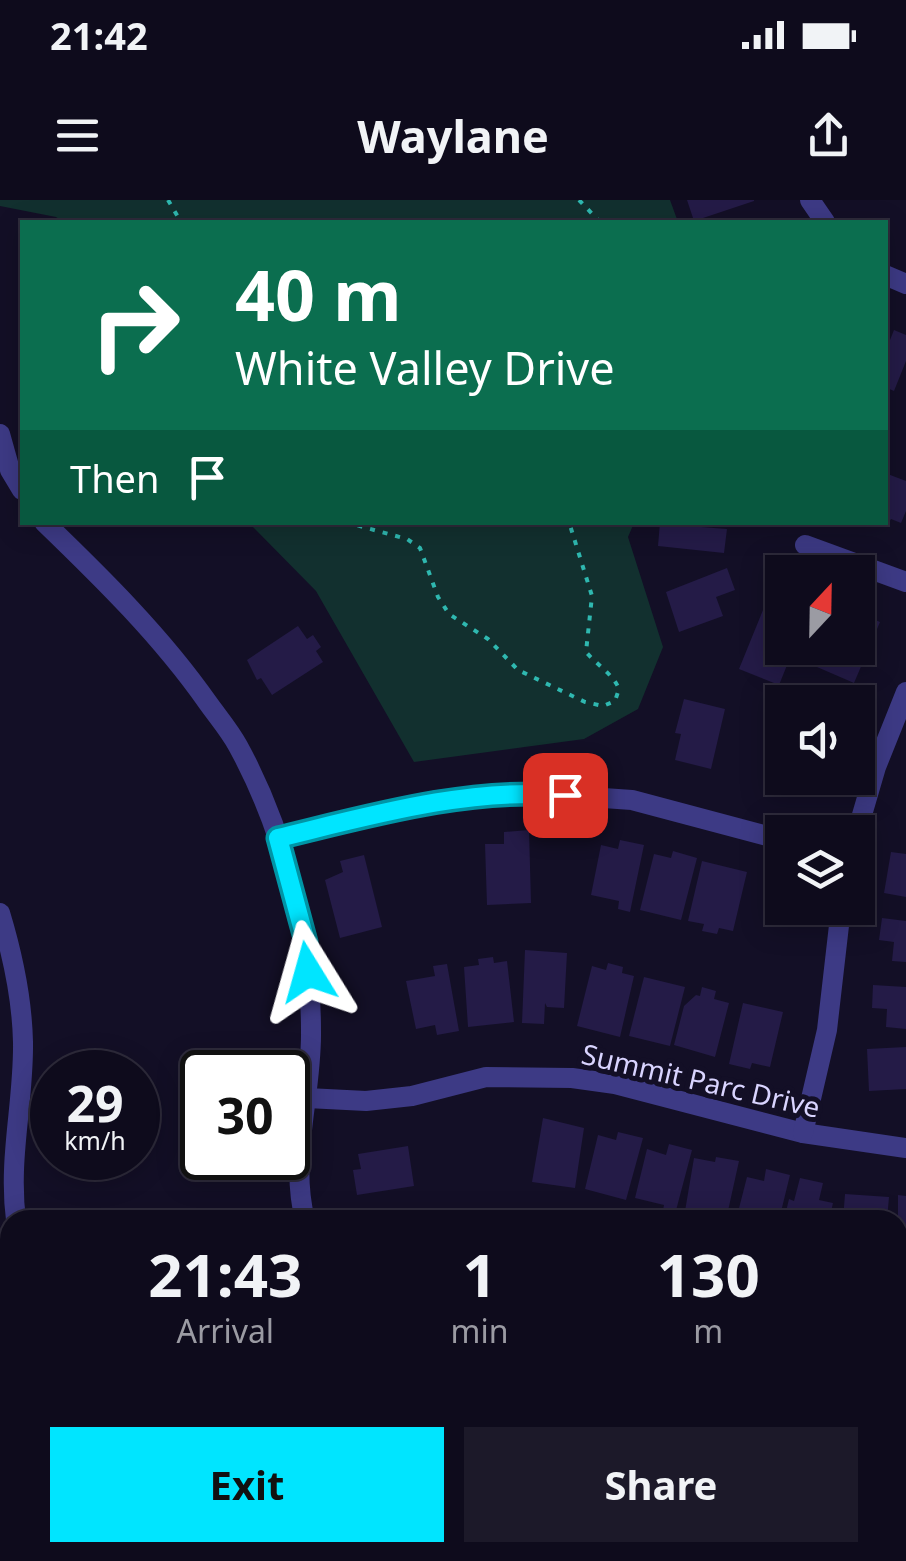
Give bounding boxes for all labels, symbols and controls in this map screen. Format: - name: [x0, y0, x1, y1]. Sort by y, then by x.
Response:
- text: 21:42: [50, 9, 148, 61]
- text: Waylane: [357, 105, 549, 166]
- icon: menu: [50, 108, 105, 163]
- icon: share: [801, 108, 856, 163]
- text: 40 m: [235, 246, 402, 342]
- icon: right: [70, 260, 200, 390]
- text: White Valley Drive: [235, 337, 615, 398]
- icon: arrive: [180, 450, 235, 505]
- text: Then: [70, 452, 160, 504]
- north arrow: [765, 555, 875, 665]
- map controls: [765, 555, 875, 925]
- button: sound: [765, 685, 875, 795]
- pin: [523, 753, 608, 838]
- icon: arrive: [538, 768, 593, 823]
- button: layers: [765, 815, 875, 925]
- position arrow: [256, 920, 360, 1024]
- street label: Summit Parc Drive: [578, 1034, 824, 1126]
- speed limit sign: 30: [180, 1050, 310, 1180]
- text: 29: [66, 1069, 124, 1137]
- text: km/h: [64, 1123, 126, 1157]
- text: 21:43: [148, 1233, 302, 1315]
- text: 1: [462, 1233, 497, 1315]
- text: 130: [657, 1233, 760, 1315]
- text: Arrival: [177, 1309, 274, 1352]
- text: min: [451, 1309, 509, 1352]
- text: m: [693, 1309, 723, 1352]
- button: Exit: [50, 1427, 444, 1542]
- button: Share: [464, 1427, 858, 1542]

